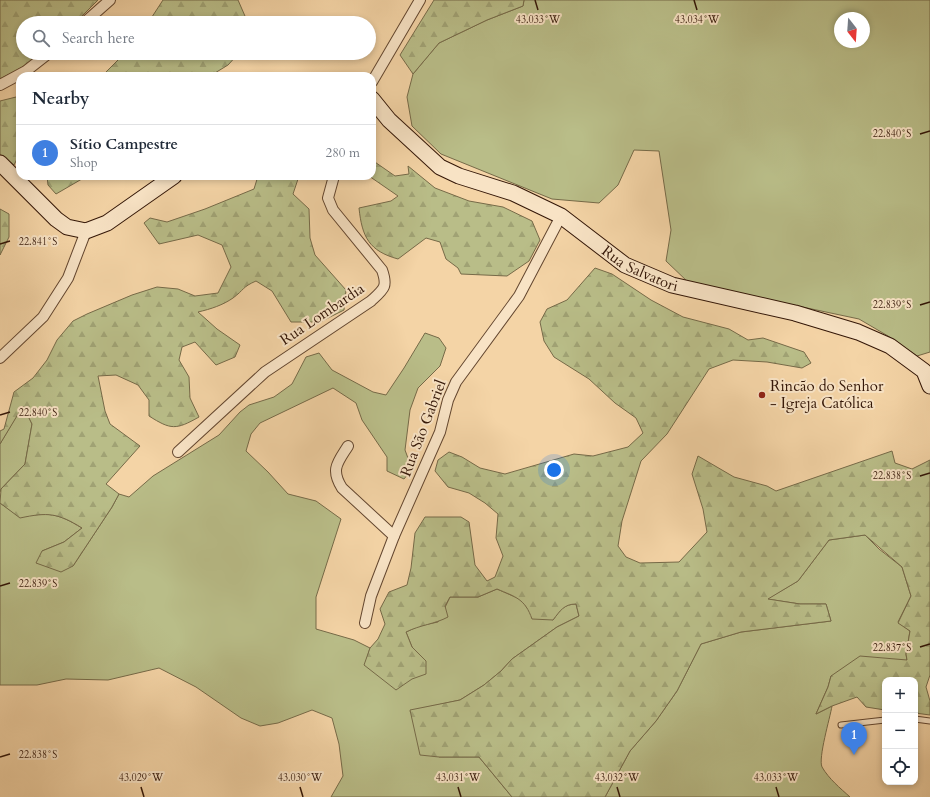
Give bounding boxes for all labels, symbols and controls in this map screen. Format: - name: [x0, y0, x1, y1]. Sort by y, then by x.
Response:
- north arrow: [834, 12, 870, 48]
- text: 43.033°W: [516, 13, 561, 27]
- text: 43.034°W: [675, 13, 720, 27]
- search box: [16, 16, 376, 60]
- icon: search: [30, 27, 52, 49]
- text: Search here: [62, 28, 135, 48]
- text: Nearby: [32, 87, 89, 110]
- text: 22.840°S: [873, 127, 911, 141]
- text: Sítio Campestre: [70, 134, 178, 154]
- text: 1: [42, 144, 48, 162]
- text: 280 m: [326, 144, 360, 162]
- text: Shop: [70, 154, 98, 172]
- text: 22.841°S: [19, 235, 57, 249]
- street label: Rua Salvatori: [598, 241, 680, 296]
- street label: Rua Lombardia: [276, 278, 369, 350]
- text: 22.839°S: [873, 298, 911, 312]
- place label: Rincão do Senhor - Igreja Católica: [770, 376, 884, 413]
- street label: Rua São Gabriel: [395, 377, 451, 479]
- marker: Rincão do Senhor - Igreja Católica: [757, 390, 767, 400]
- text: 22.840°S: [19, 406, 57, 420]
- your location: [544, 460, 564, 480]
- text: 22.838°S: [873, 469, 911, 483]
- text: 22.839°S: [19, 577, 57, 591]
- text: 22.837°S: [873, 641, 911, 655]
- map controls: [882, 677, 918, 785]
- button: +: [882, 677, 918, 713]
- button: −: [882, 713, 918, 749]
- pin: 1: [841, 722, 867, 755]
- text: 22.838°S: [19, 748, 57, 762]
- button: locate: [882, 749, 918, 785]
- text: 43.029°W: [119, 771, 164, 785]
- text: 43.030°W: [278, 771, 323, 785]
- text: 43.031°W: [436, 771, 481, 785]
- text: 43.032°W: [595, 771, 640, 785]
- text: 43.033°W: [754, 771, 799, 785]

